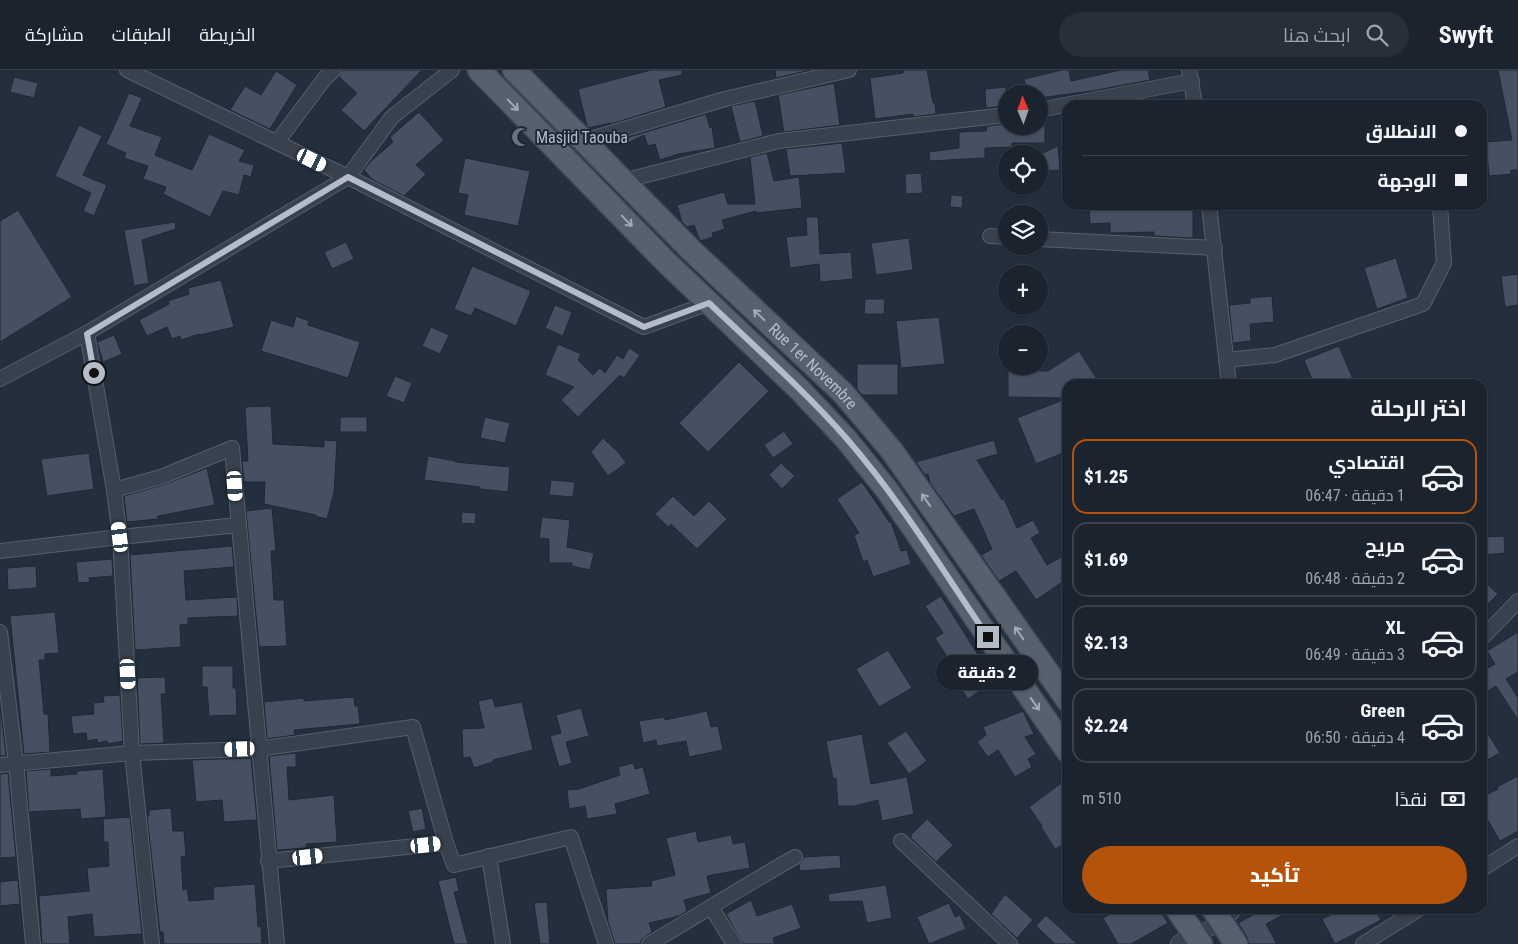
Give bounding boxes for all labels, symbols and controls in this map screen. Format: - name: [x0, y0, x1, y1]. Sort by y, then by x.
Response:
- search box: [1059, 12, 1409, 57]
- icon: search: [1363, 21, 1391, 49]
- text: Swyft: [1439, 21, 1493, 49]
- text: مشاركة: [25, 24, 84, 45]
- text: الطبقات: [112, 24, 171, 45]
- text: الخريطة: [199, 24, 256, 45]
- text: ابحث هنا: [1283, 24, 1351, 47]
- north arrow: [998, 85, 1048, 135]
- map controls: [998, 85, 1048, 375]
- one-way arrow: [507, 99, 519, 111]
- text: الانطلاق: [1366, 120, 1437, 143]
- mosque icon: Masjid Taouba: [510, 126, 532, 148]
- place label: Masjid Taouba: [536, 128, 628, 147]
- button: locate: [998, 145, 1048, 195]
- car: [295, 147, 328, 173]
- text: الوجهة: [1377, 169, 1437, 192]
- button: layers: [998, 205, 1048, 255]
- one-way arrow: [620, 215, 633, 227]
- button: +: [998, 265, 1048, 315]
- one-way arrow: [752, 309, 765, 321]
- street label: Rue 1er Novembre: [765, 319, 862, 413]
- button: −: [998, 325, 1048, 375]
- route start: [83, 362, 105, 384]
- text: اختر الرحلة: [1370, 396, 1467, 421]
- text: اقتصادي: [1329, 451, 1405, 474]
- icon: car: [1420, 454, 1465, 499]
- text: $1.25: [1084, 465, 1128, 488]
- car: [226, 471, 243, 501]
- text: 1 دقيقة · 06:47: [1305, 486, 1405, 505]
- one-way arrow: [921, 493, 931, 507]
- car: [110, 521, 129, 553]
- text: مريح: [1365, 534, 1405, 557]
- icon: car: [1420, 537, 1465, 582]
- text: $1.69: [1084, 548, 1128, 571]
- text: 2 دقيقة · 06:48: [1305, 569, 1405, 588]
- text: XL: [1385, 616, 1405, 639]
- icon: car: [1420, 620, 1465, 665]
- route end: [977, 626, 999, 648]
- one-way arrow: [1014, 626, 1024, 640]
- text: $2.13: [1084, 631, 1128, 654]
- text: 3 دقيقة · 06:49: [1305, 645, 1405, 664]
- callout: 2 دقيقة: [937, 654, 1039, 690]
- car: [119, 659, 136, 689]
- text: 2 دقيقة: [958, 663, 1016, 682]
- one-way arrow: [1030, 697, 1040, 711]
- text: Green: [1360, 699, 1405, 722]
- icon: car: [1420, 703, 1465, 748]
- text: $2.24: [1084, 714, 1128, 737]
- text: 4 دقيقة · 06:50: [1305, 728, 1405, 747]
- car: [224, 741, 255, 757]
- icon: cash: [1439, 785, 1467, 813]
- text: نقدًا: [1395, 788, 1427, 811]
- text: 510 m: [1082, 789, 1121, 808]
- car: [410, 836, 441, 854]
- button: تأكيد: [1082, 846, 1467, 904]
- car: [292, 848, 323, 866]

